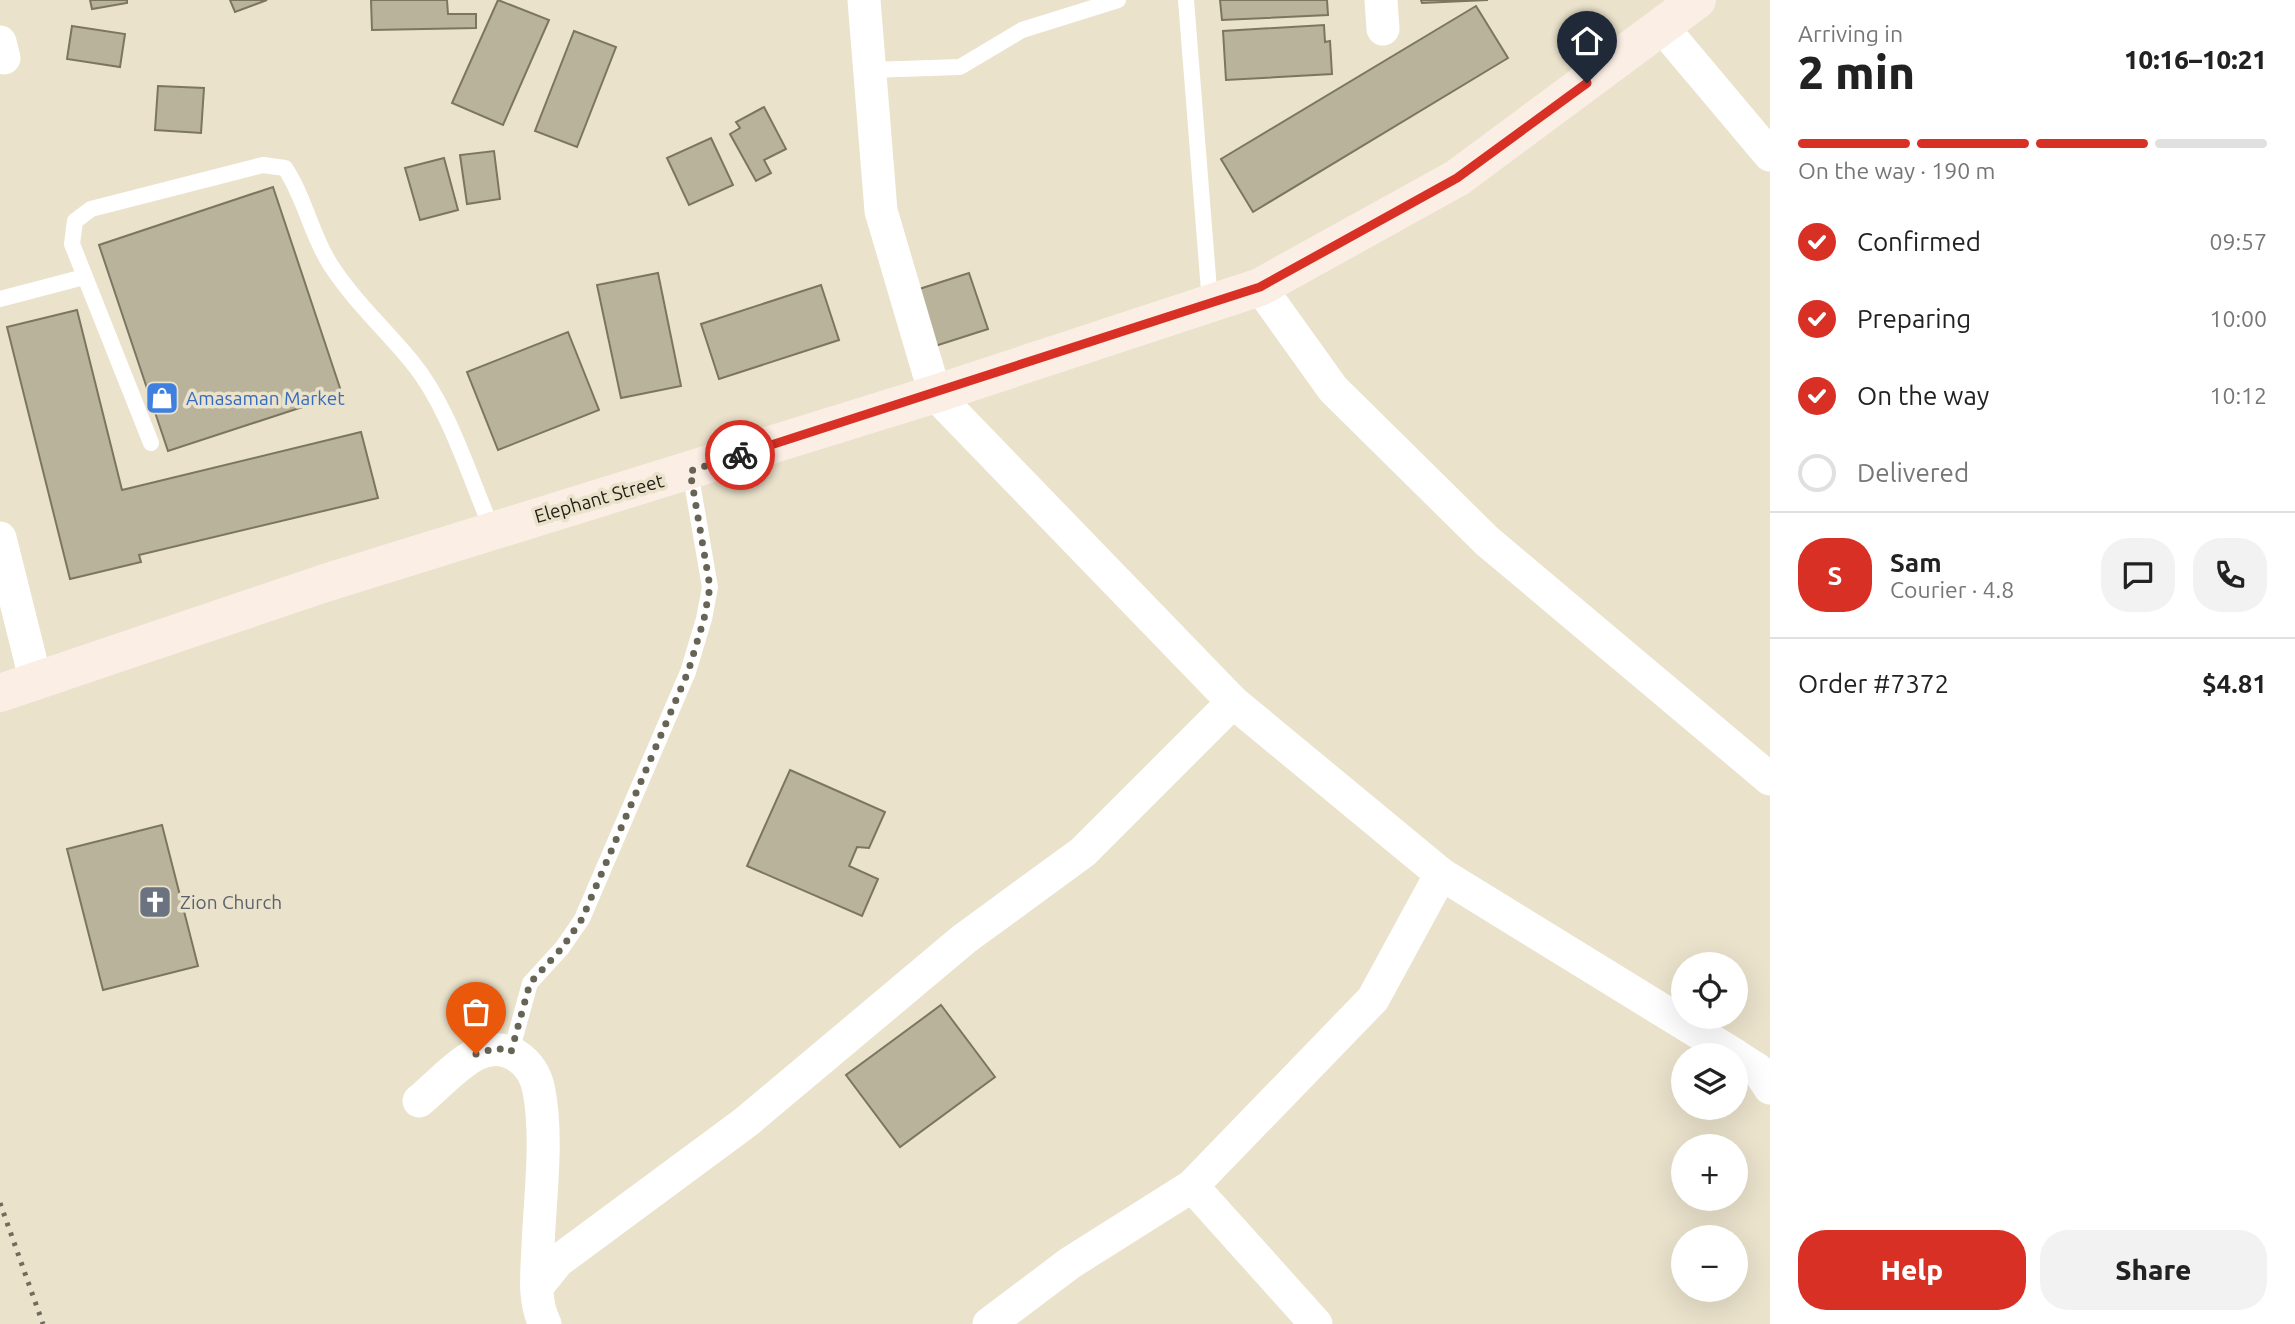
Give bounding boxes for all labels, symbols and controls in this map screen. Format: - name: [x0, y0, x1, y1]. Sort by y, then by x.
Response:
- pin: [1557, 11, 1617, 83]
- text: Arriving in: [1798, 21, 1903, 46]
- icon: home: [1568, 22, 1606, 60]
- text: 10:16–10:21: [2124, 45, 2267, 74]
- text: 2 min: [1798, 46, 1915, 98]
- text: On the way · 190 m: [1798, 158, 1995, 183]
- icon: check: [1798, 223, 1836, 261]
- text: Confirmed: [1857, 227, 1981, 256]
- text: 09:57: [2209, 229, 2267, 254]
- icon: check: [1798, 300, 1836, 338]
- text: Preparing: [1857, 304, 1971, 333]
- text: 10:00: [2209, 306, 2267, 331]
- icon: check: [1798, 377, 1836, 415]
- shop icon: Amasaman Market: [143, 379, 181, 417]
- text: On the way: [1857, 381, 1989, 410]
- text: 10:12: [2209, 383, 2267, 408]
- place label: Amasaman Market: [186, 387, 345, 409]
- courier: [705, 420, 775, 490]
- icon: bike: [721, 436, 759, 474]
- text: Delivered: [1857, 458, 1969, 487]
- street label: Elephant Street: [532, 469, 667, 527]
- button: chat: [2101, 538, 2175, 612]
- button: phone: [2193, 538, 2267, 612]
- text: Sam: [1890, 548, 1942, 577]
- text: S: [1828, 561, 1842, 590]
- text: Courier · 4.8: [1890, 577, 2014, 602]
- text: Order #7372: [1798, 669, 1949, 698]
- text: $4.81: [2202, 669, 2267, 698]
- church icon: Zion Church: [136, 883, 174, 921]
- place label: Zion Church: [180, 891, 282, 913]
- map controls: [1671, 952, 1748, 1302]
- button: locate: [1671, 952, 1748, 1029]
- pin: [446, 982, 506, 1054]
- icon: bag: [457, 993, 495, 1031]
- button: layers: [1671, 1043, 1748, 1120]
- button: +: [1671, 1134, 1748, 1211]
- button: −: [1671, 1225, 1748, 1302]
- button: Help: [1798, 1230, 2026, 1310]
- button: Share: [2040, 1230, 2267, 1310]

